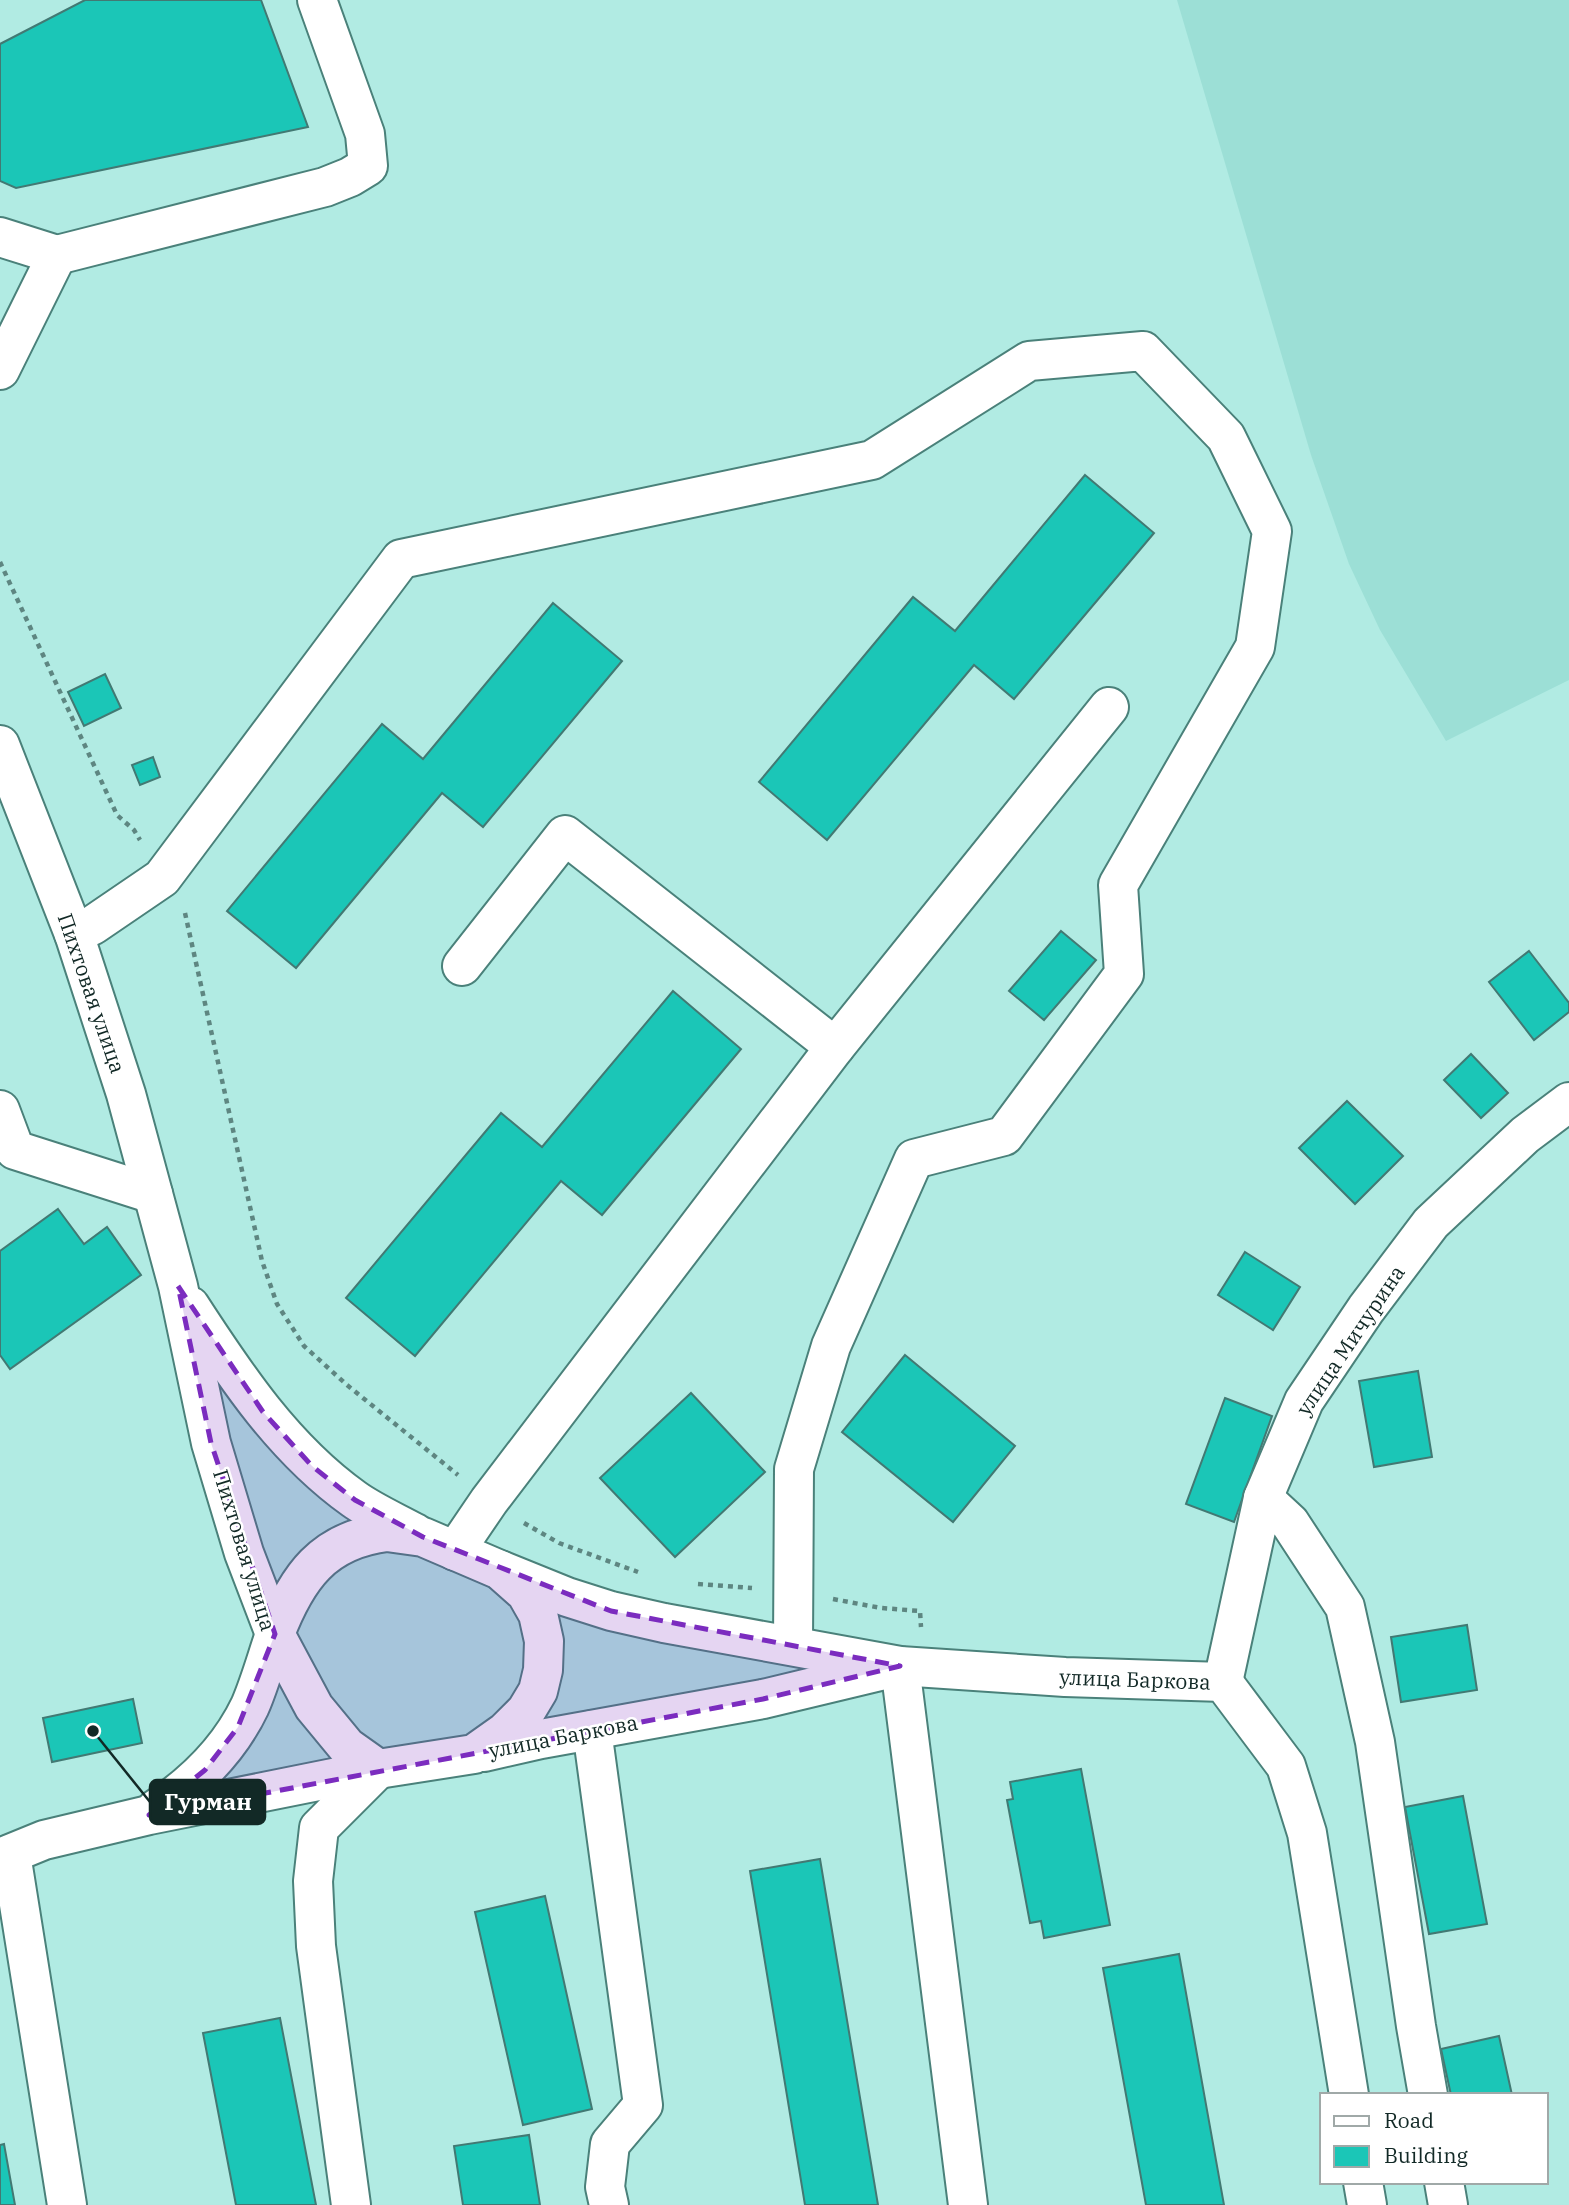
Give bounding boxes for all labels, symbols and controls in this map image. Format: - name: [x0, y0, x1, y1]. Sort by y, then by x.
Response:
- street label: Пихтовая улица: [51, 909, 133, 1077]
- street label: улица Мичурина: [1289, 1259, 1411, 1421]
- street label: Пихтовая улица: [207, 1466, 283, 1634]
- street label: улица Баркова: [1059, 1662, 1211, 1696]
- street label: улица Баркова: [486, 1708, 640, 1764]
- callout: Гурман: [150, 1780, 265, 1824]
- text: Гурман: [164, 1786, 252, 1816]
- legend: [1320, 2093, 1548, 2184]
- text: Road: [1384, 2106, 1434, 2134]
- text: Building: [1384, 2141, 1469, 2169]

